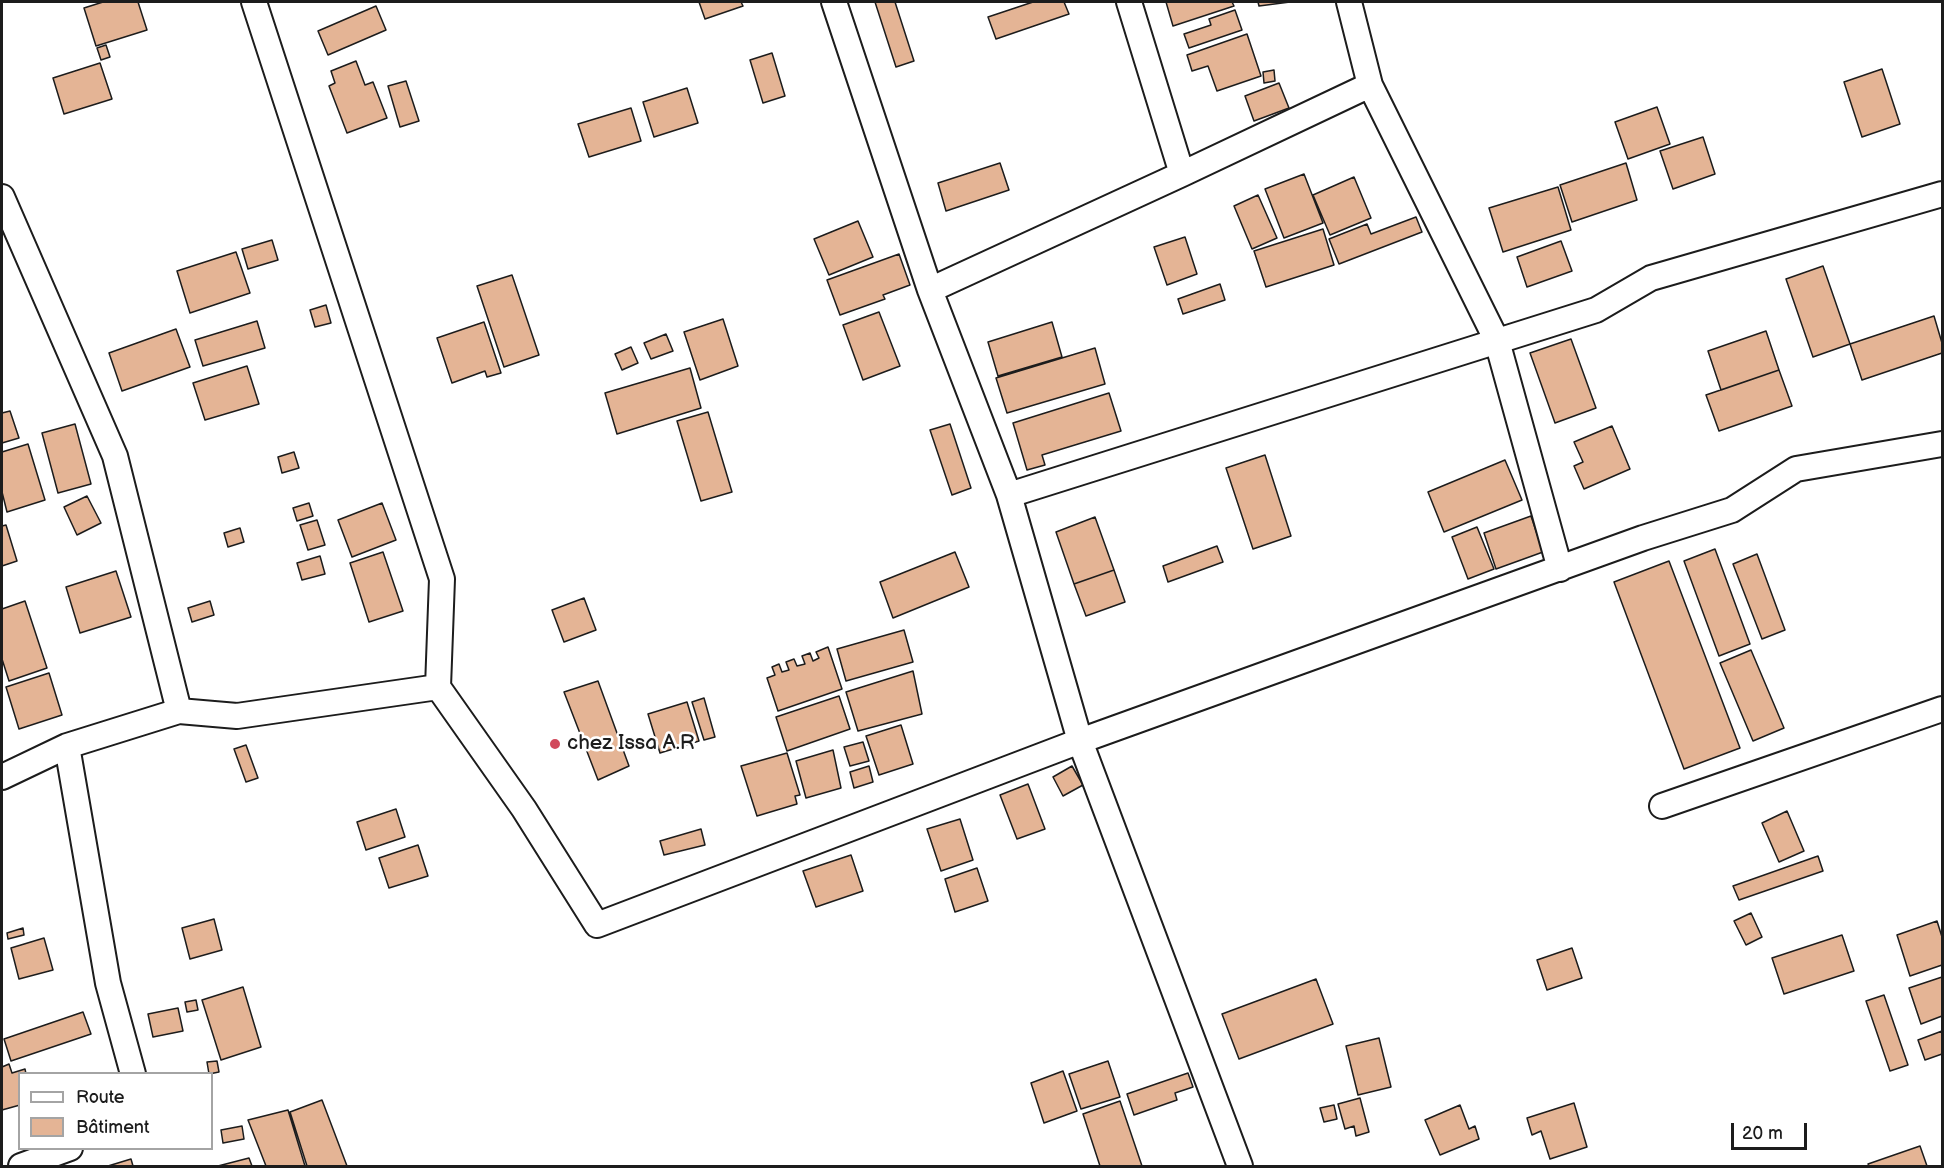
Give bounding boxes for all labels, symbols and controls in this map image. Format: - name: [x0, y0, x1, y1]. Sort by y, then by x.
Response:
- place label: chez Issa A.R: [567, 731, 695, 757]
- marker: chez Issa A.R: [548, 737, 562, 751]
- legend: [18, 1072, 213, 1150]
- text: Route: [76, 1087, 125, 1108]
- scale bar: [1734, 1111, 1810, 1149]
- text: Bâtiment: [76, 1117, 150, 1138]
- text: 20 m: [1742, 1123, 1783, 1144]

